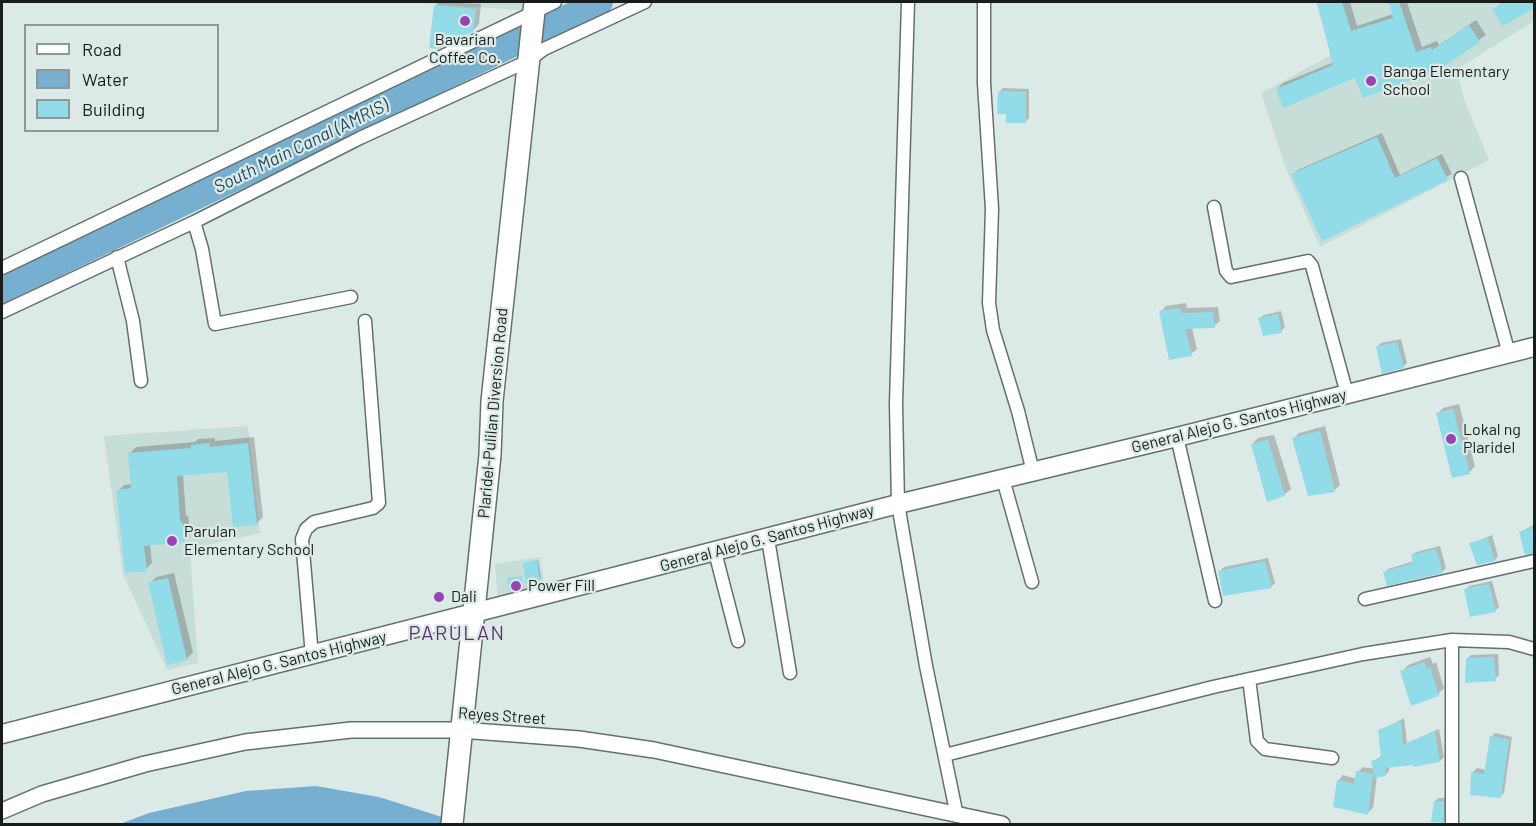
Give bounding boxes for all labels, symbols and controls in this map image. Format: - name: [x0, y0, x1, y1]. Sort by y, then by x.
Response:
- marker: Bavarian Coffee Co.: [458, 14, 472, 28]
- legend: [24, 24, 219, 132]
- place label: Bavarian Coffee Co.: [429, 30, 501, 68]
- text: Road: [82, 38, 122, 60]
- place label: Banga Elementary School: [1383, 62, 1509, 100]
- text: Water: [82, 68, 129, 90]
- marker: Banga Elementary School: [1364, 74, 1378, 88]
- water label: South Main Canal (AMRIS): [210, 94, 392, 198]
- text: Building: [82, 98, 145, 120]
- street label: Plaridel-Pulilan Diversion Road: [474, 307, 512, 519]
- street label: General Alejo G. Santos Highway: [1129, 385, 1349, 457]
- place label: Lokal ng Plaridel: [1463, 420, 1521, 458]
- marker: Lokal ng Plaridel: [1444, 432, 1458, 446]
- street label: General Alejo G. Santos Highway: [658, 500, 876, 576]
- place label: Parulan Elementary School: [184, 522, 314, 560]
- marker: Parulan Elementary School: [165, 534, 179, 548]
- place label: Power Fill: [528, 576, 595, 596]
- marker: Power Fill: [509, 579, 523, 593]
- place label: Dali: [451, 587, 477, 607]
- marker: Dali: [432, 590, 446, 604]
- district label: PARULAN: [408, 621, 506, 645]
- street label: General Alejo G. Santos Highway: [169, 627, 389, 699]
- street label: Reyes Street: [457, 703, 547, 729]

